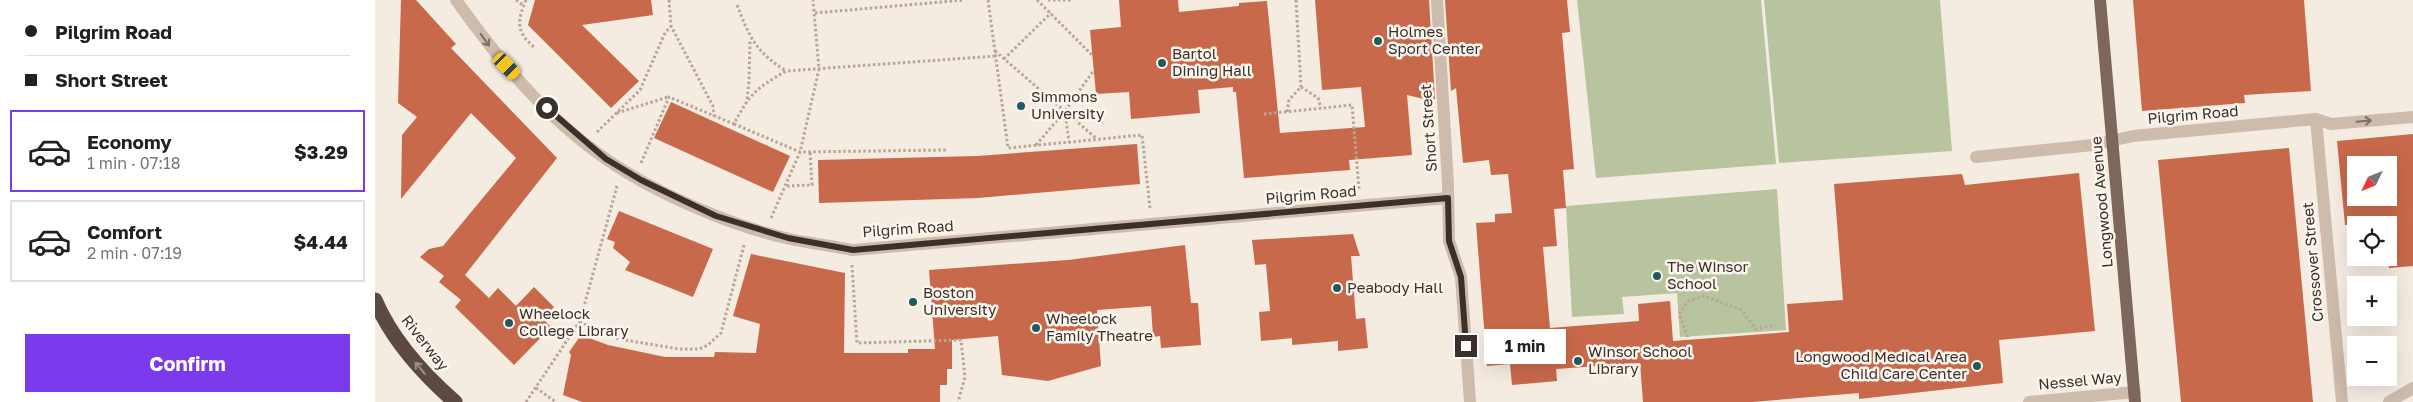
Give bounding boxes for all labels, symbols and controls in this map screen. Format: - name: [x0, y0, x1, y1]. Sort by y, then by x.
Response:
- text: Pilgrim Road: [55, 20, 172, 43]
- place label: Holmes Sport Center: [1388, 22, 1480, 57]
- one-way arrow: [480, 33, 490, 47]
- marker: Holmes Sport Center: [1372, 35, 1384, 47]
- place label: Bartol Dining Hall: [1172, 44, 1252, 79]
- car: [491, 50, 522, 82]
- marker: Bartol Dining Hall: [1156, 57, 1168, 69]
- text: Short Street: [55, 68, 168, 91]
- street label: Short Street: [1416, 83, 1440, 173]
- place label: Simmons University: [1031, 87, 1105, 122]
- route start: [536, 97, 558, 119]
- marker: Simmons University: [1015, 100, 1027, 112]
- street label: Pilgrim Road: [2147, 101, 2239, 127]
- one-way arrow: [2356, 117, 2372, 126]
- icon: car: [27, 129, 72, 174]
- text: Economy: [87, 130, 172, 153]
- street label: Longwood Avenue: [2086, 135, 2116, 269]
- text: $3.29: [294, 140, 348, 163]
- text: 1 min · 07:18: [87, 153, 181, 173]
- north arrow: [2347, 156, 2397, 206]
- map controls: [2347, 156, 2397, 386]
- street label: Pilgrim Road: [1265, 181, 1357, 207]
- street label: Crossover Street: [2298, 201, 2326, 323]
- street label: Pilgrim Road: [862, 216, 954, 240]
- button: locate: [2347, 216, 2397, 266]
- icon: car: [27, 219, 72, 264]
- text: Comfort: [87, 220, 162, 243]
- text: $4.44: [294, 230, 348, 253]
- text: 2 min · 07:19: [87, 243, 182, 263]
- place label: The Winsor School: [1667, 257, 1749, 292]
- marker: The Winsor School: [1651, 270, 1663, 282]
- button: +: [2347, 276, 2397, 326]
- place label: Peabody Hall: [1347, 278, 1443, 296]
- marker: Peabody Hall: [1331, 282, 1343, 294]
- place label: Boston University: [923, 283, 997, 318]
- marker: Boston University: [907, 296, 919, 308]
- place label: Wheelock College Library: [519, 304, 629, 339]
- place label: Wheelock Family Theatre: [1046, 309, 1153, 344]
- street label: Riverway: [398, 311, 453, 374]
- marker: Wheelock College Library: [503, 317, 515, 329]
- marker: Wheelock Family Theatre: [1030, 322, 1042, 334]
- callout: 1 min: [1483, 328, 1566, 364]
- button: Confirm: [25, 334, 350, 392]
- route end: [1455, 335, 1477, 357]
- text: 1 min: [1505, 336, 1545, 356]
- button: −: [2347, 336, 2397, 386]
- place label: Winsor School Library: [1588, 342, 1692, 377]
- place label: Longwood Medical Area Child Care Center: [1795, 347, 1967, 382]
- marker: Winsor School Library: [1572, 355, 1584, 367]
- marker: Longwood Medical Area Child Care Center: [1971, 360, 1983, 372]
- one-way arrow: [414, 361, 426, 374]
- street label: Nessel Way: [2037, 367, 2123, 393]

